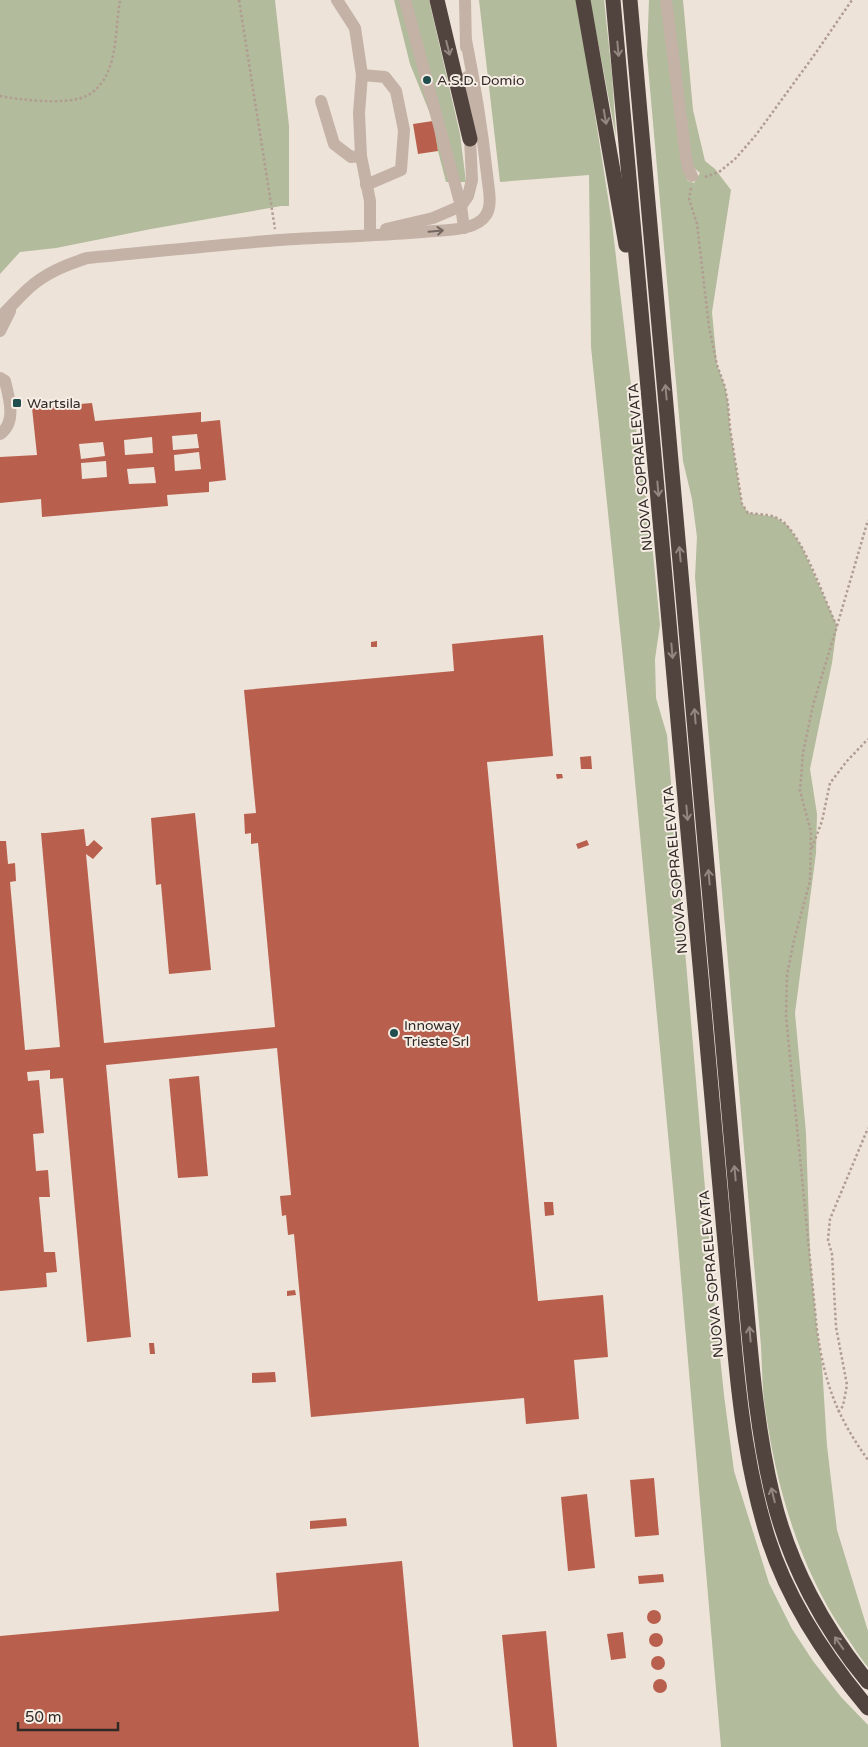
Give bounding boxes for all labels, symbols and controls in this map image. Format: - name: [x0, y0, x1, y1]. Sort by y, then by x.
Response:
- one-way arrow: [444, 39, 453, 55]
- one-way arrow: [613, 40, 622, 56]
- place label: A.S.D. Domio: [437, 72, 524, 89]
- marker: A.S.D. Domio: [421, 74, 433, 86]
- one-way arrow: [600, 108, 610, 124]
- one-way arrow: [427, 226, 443, 236]
- street label: NUOVA SOPRAELEVATA: [625, 382, 656, 552]
- one-way arrow: [661, 384, 670, 400]
- place label: Wartsila: [27, 395, 81, 412]
- marker: Wartsila: [11, 397, 23, 409]
- one-way arrow: [653, 481, 663, 497]
- one-way arrow: [676, 546, 685, 562]
- one-way arrow: [668, 643, 677, 659]
- one-way arrow: [690, 708, 700, 724]
- street label: NUOVA SOPRAELEVATA: [660, 785, 691, 955]
- one-way arrow: [682, 805, 691, 821]
- one-way arrow: [704, 870, 714, 886]
- place label: Innoway Trieste Srl: [404, 1017, 469, 1050]
- marker: Innoway Trieste Srl: [388, 1027, 400, 1039]
- one-way arrow: [730, 1165, 739, 1181]
- street label: NUOVA SOPRAELEVATA: [696, 1189, 727, 1359]
- one-way arrow: [745, 1327, 754, 1343]
- one-way arrow: [768, 1488, 777, 1504]
- one-way arrow: [834, 1636, 844, 1650]
- scale bar: [18, 1700, 118, 1732]
- text: 50 m: [25, 1708, 62, 1726]

